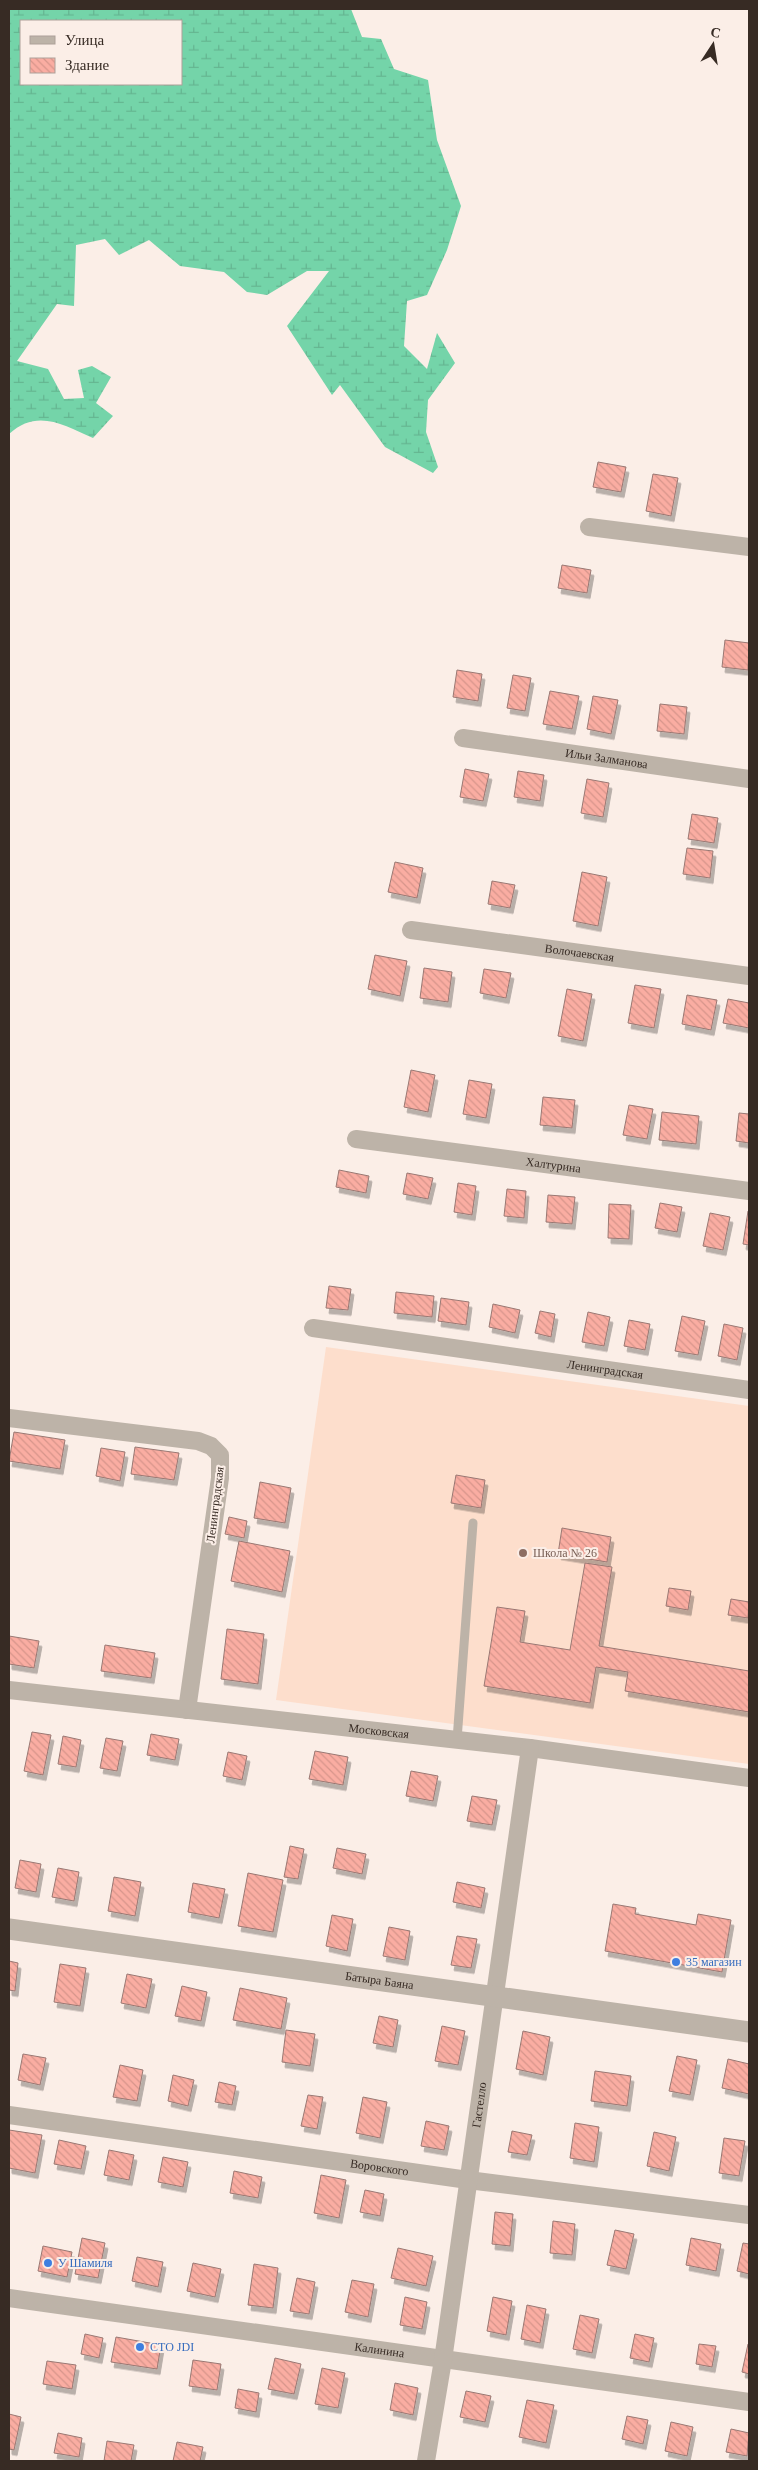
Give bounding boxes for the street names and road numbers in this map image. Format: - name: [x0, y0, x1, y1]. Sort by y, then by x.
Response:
- street label: Ильи Залманова: [564, 746, 649, 771]
- street label: Волочаевская: [544, 941, 615, 965]
- street label: Халтурина: [525, 1155, 582, 1176]
- street label: Ленинградская: [566, 1357, 645, 1382]
- street label: Ленинградская: [203, 1466, 227, 1544]
- street label: Московская: [348, 1721, 410, 1742]
- street label: Батыра Баяна: [344, 1969, 415, 1992]
- street label: Гастелло: [469, 2081, 489, 2129]
- street label: Воровского: [349, 2156, 409, 2178]
- street label: Калинина: [353, 2340, 406, 2361]

